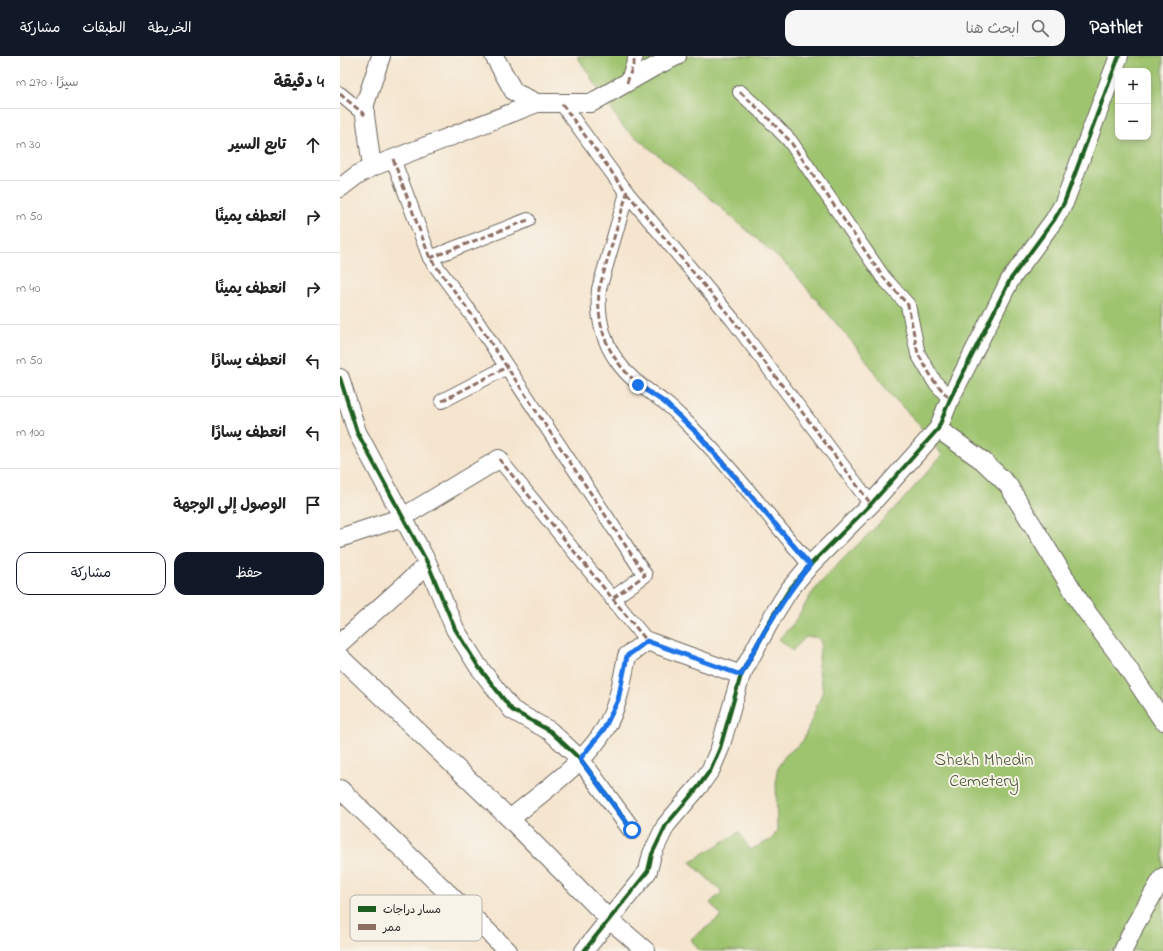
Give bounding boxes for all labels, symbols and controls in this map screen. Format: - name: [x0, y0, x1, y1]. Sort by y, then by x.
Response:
- search box: [785, 10, 1065, 46]
- text: Pathlet: [1089, 15, 1143, 42]
- icon: search: [1029, 17, 1051, 39]
- text: مشاركة: [20, 18, 60, 39]
- text: الطبقات: [82, 18, 126, 39]
- text: الخريطة: [148, 18, 191, 39]
- text: ابحث هنا: [965, 18, 1019, 40]
- map controls: [1115, 68, 1151, 140]
- button: +: [1115, 68, 1151, 104]
- text: 4 دقيقة: [274, 70, 324, 95]
- text: سيرًا · 270 m: [16, 73, 79, 92]
- button: −: [1115, 104, 1151, 140]
- text: تابع السير: [229, 134, 286, 156]
- icon: ahead: [302, 134, 324, 156]
- text: 30 m: [16, 135, 40, 154]
- text: انعطف يمينًا: [215, 206, 286, 228]
- icon: right: [302, 206, 324, 228]
- text: 50 m: [16, 207, 42, 226]
- text: انعطف يمينًا: [215, 278, 286, 300]
- icon: right: [302, 278, 324, 300]
- text: 40 m: [16, 279, 40, 298]
- text: انعطف يسارًا: [211, 350, 286, 372]
- icon: left: [302, 350, 324, 372]
- text: 50 m: [16, 351, 42, 370]
- route end: [629, 376, 647, 394]
- text: انعطف يسارًا: [211, 422, 286, 444]
- icon: left: [302, 422, 324, 444]
- text: 100 m: [16, 423, 45, 442]
- text: الوصول إلى الوجهة: [173, 494, 286, 516]
- icon: arrive: [302, 494, 324, 516]
- button: مشاركة: [16, 552, 166, 595]
- button: حفظ: [174, 552, 324, 595]
- park label: Shekh Mhedin Cemetery: [935, 748, 1034, 795]
- route start: [623, 821, 641, 839]
- legend: [350, 895, 482, 941]
- text: مسار دراجات: [383, 902, 441, 918]
- text: ممر: [382, 920, 401, 936]

